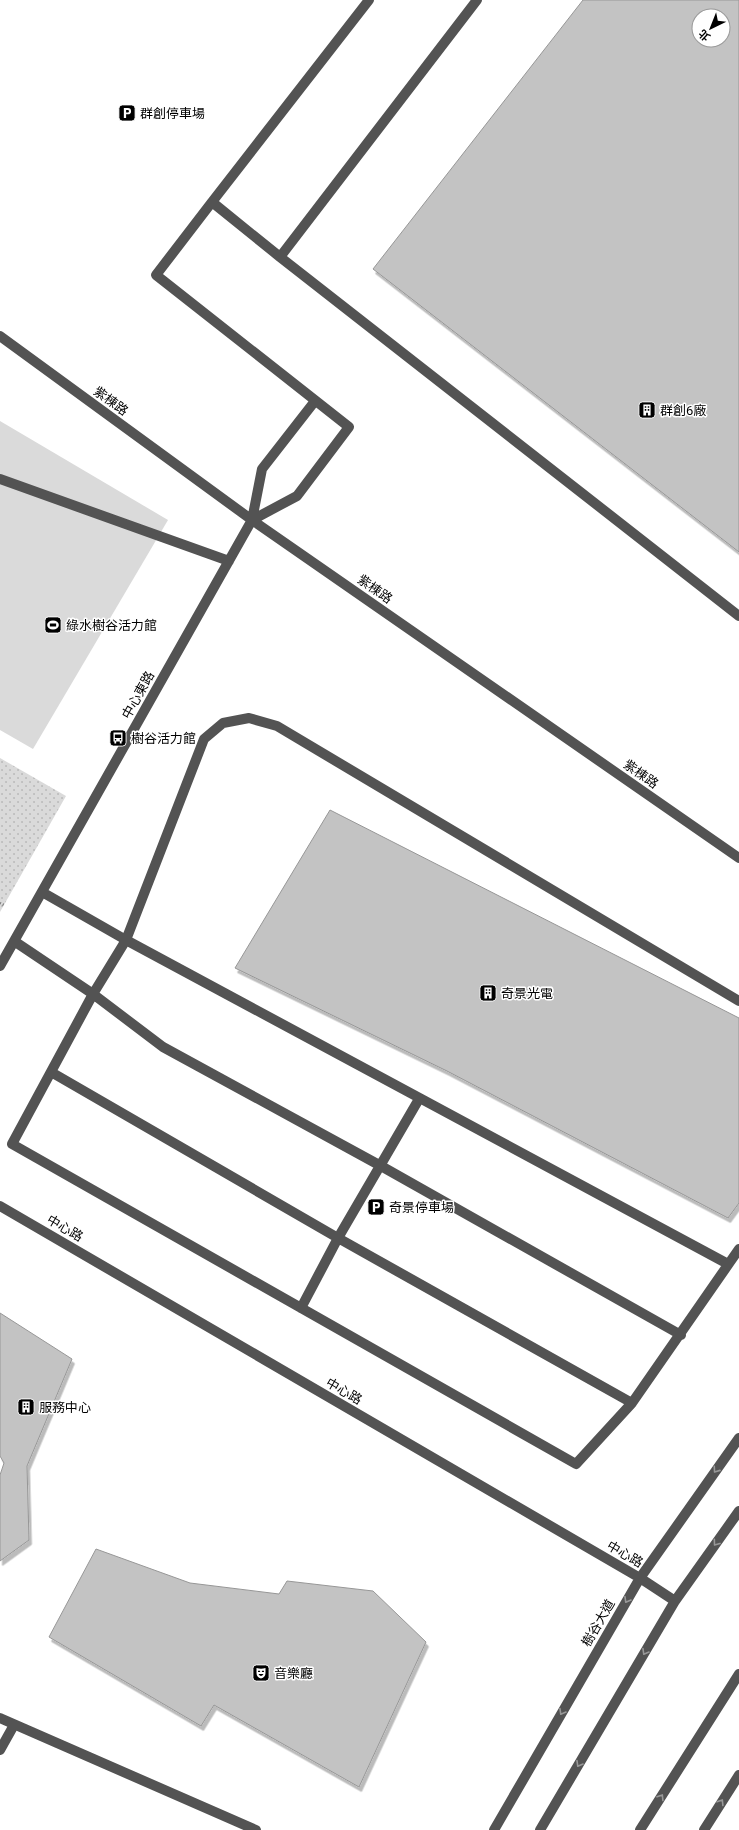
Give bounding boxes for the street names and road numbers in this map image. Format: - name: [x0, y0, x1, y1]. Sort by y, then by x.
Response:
- street label: 紫棟路: [91, 383, 131, 419]
- street label: 紫棟路: [355, 572, 395, 606]
- street label: 中心東路: [119, 669, 157, 721]
- street label: 紫棟路: [621, 757, 661, 791]
- street label: 中心路: [44, 1212, 86, 1244]
- street label: 中心路: [323, 1375, 365, 1407]
- street label: 中心路: [604, 1538, 646, 1570]
- street label: 樹谷大道: [579, 1597, 617, 1649]

